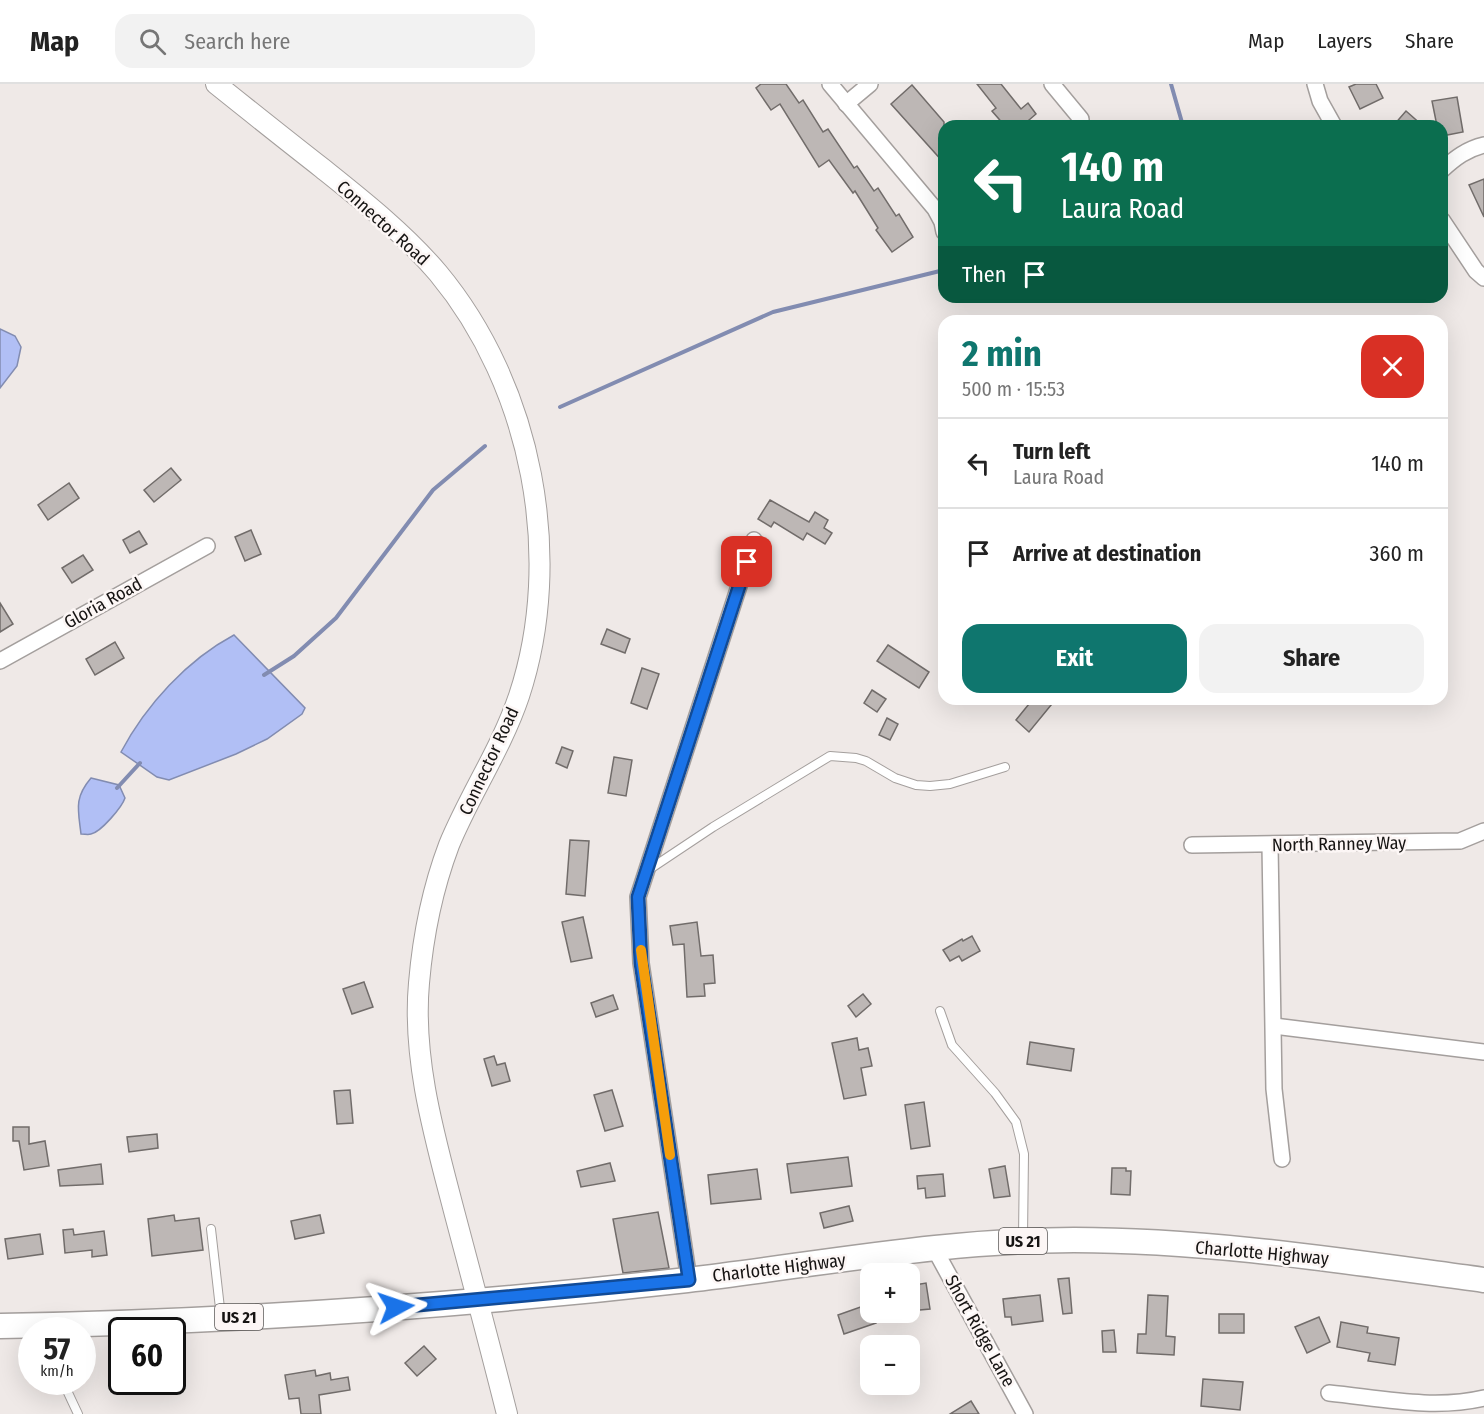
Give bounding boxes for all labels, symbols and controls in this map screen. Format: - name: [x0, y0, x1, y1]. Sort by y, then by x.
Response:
- search box: [115, 14, 535, 68]
- text: Map: [30, 25, 79, 58]
- icon: search: [136, 25, 169, 58]
- text: Search here: [184, 28, 290, 55]
- text: Map: [1248, 28, 1284, 54]
- text: Layers: [1317, 28, 1372, 54]
- text: Share: [1405, 28, 1454, 54]
- text: 140 m: [1061, 142, 1164, 192]
- icon: left: [962, 144, 1040, 222]
- street label: Connector Road: [332, 176, 434, 270]
- text: Laura Road: [1061, 193, 1184, 225]
- icon: arrive: [1018, 258, 1051, 291]
- text: Then: [962, 261, 1006, 288]
- text: 2 min: [962, 332, 1042, 376]
- button: close: [1361, 335, 1424, 398]
- text: 500 m · 15:53: [962, 377, 1065, 401]
- text: Turn left: [1013, 438, 1091, 465]
- icon: left: [962, 447, 995, 480]
- text: 140 m: [1371, 450, 1424, 477]
- text: Laura Road: [1013, 465, 1104, 489]
- pin: [721, 536, 772, 587]
- icon: arrive: [962, 537, 995, 570]
- text: Arrive at destination: [1013, 540, 1201, 567]
- text: 360 m: [1370, 540, 1424, 567]
- icon: arrive: [730, 545, 763, 578]
- street label: Gloria Road: [60, 573, 146, 633]
- button: Exit: [962, 624, 1187, 693]
- button: Share: [1199, 624, 1424, 693]
- street label: Connector Road: [454, 703, 524, 819]
- street label: North Ranney Way: [1272, 832, 1406, 856]
- road number: US 21: [999, 1228, 1047, 1254]
- street label: Charlotte Highway: [1194, 1236, 1330, 1270]
- street label: Charlotte Highway: [711, 1249, 847, 1287]
- map controls: [860, 1263, 920, 1395]
- button: +: [860, 1263, 920, 1323]
- street label: Short Ridge Lane: [940, 1271, 1020, 1391]
- position arrow: [364, 1275, 428, 1339]
- road number: US 21: [215, 1304, 263, 1330]
- speed limit sign: 60: [108, 1317, 186, 1395]
- text: 57: [44, 1331, 70, 1367]
- button: −: [860, 1335, 920, 1395]
- text: km/h: [40, 1362, 74, 1380]

